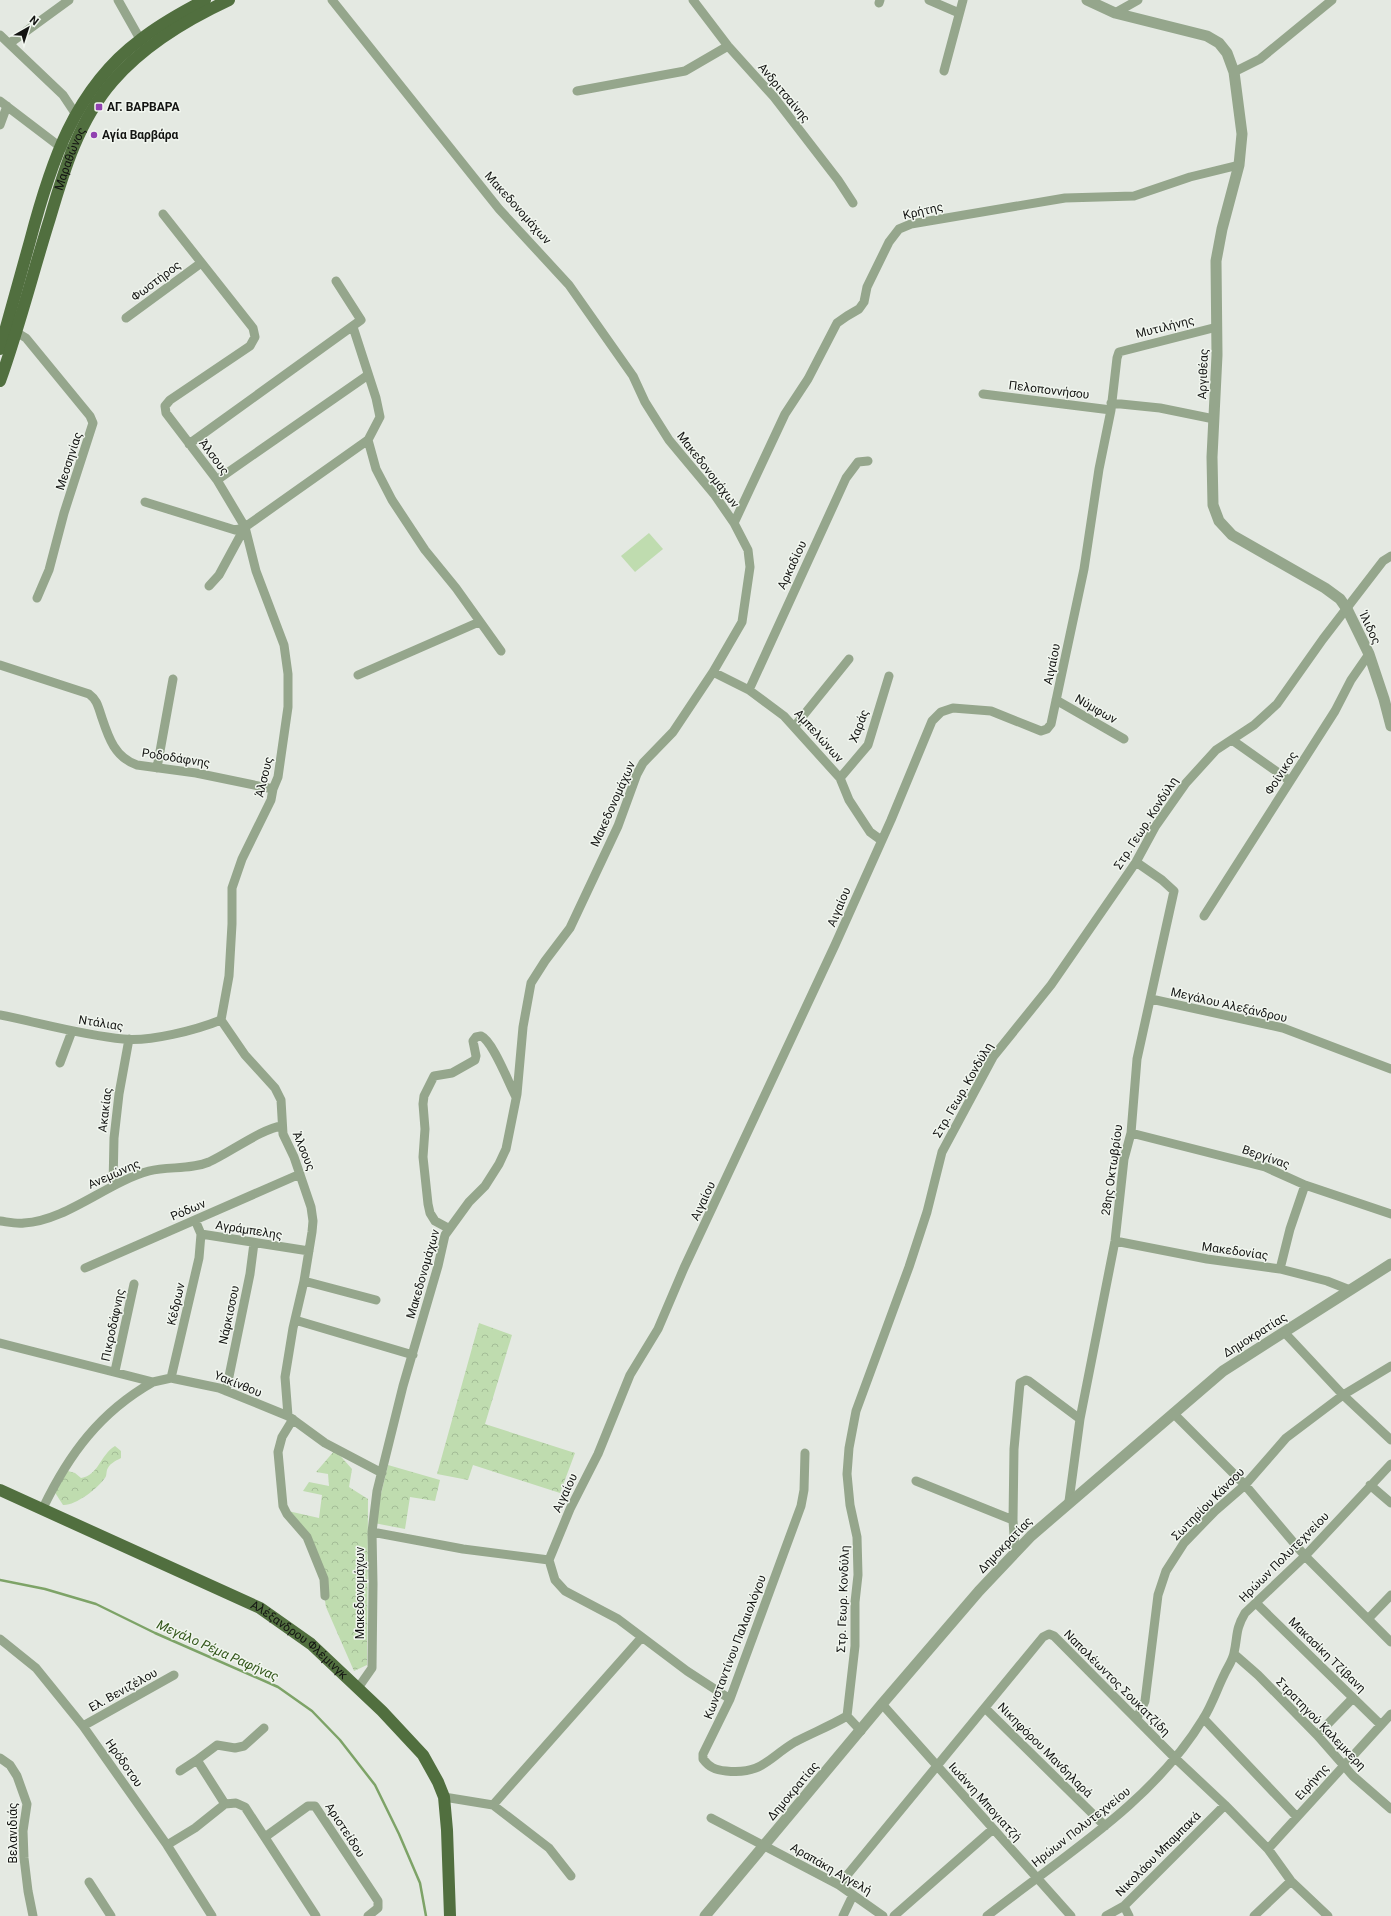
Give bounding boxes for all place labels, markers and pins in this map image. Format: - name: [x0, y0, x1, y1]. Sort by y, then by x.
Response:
- place label: ΑΓ. ΒΑΡΒΑΡΑ: [107, 100, 181, 114]
- marker: ΑΓ. ΒΑΡΒΑΡΑ: [94, 102, 104, 112]
- place label: Αγία Βαρβάρα: [102, 128, 179, 142]
- marker: Αγία Βαρβάρα: [89, 130, 99, 140]

